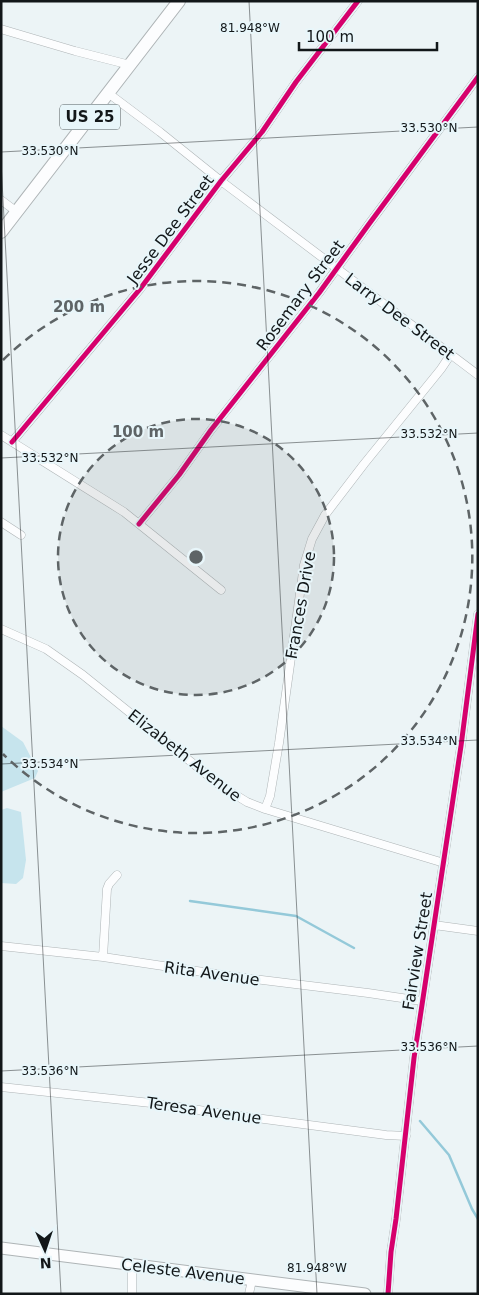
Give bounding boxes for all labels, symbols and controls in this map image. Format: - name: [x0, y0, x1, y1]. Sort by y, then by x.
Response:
- scale bar: [299, 20, 436, 52]
- text: 81.948°W: [220, 21, 280, 35]
- text: 100 m: [306, 28, 354, 46]
- road number: US 25: [60, 104, 120, 130]
- text: 33.530°N: [401, 121, 457, 135]
- text: 33.530°N: [22, 144, 78, 158]
- street label: Jesse Dee Street: [123, 171, 218, 288]
- street label: Rosemary Street: [253, 236, 348, 354]
- street label: Larry Dee Street: [341, 269, 458, 364]
- text: 200 m: [53, 298, 105, 316]
- text: 100 m: [112, 423, 164, 441]
- text: 33.532°N: [401, 427, 457, 441]
- text: 33.532°N: [22, 451, 78, 465]
- centre of rings: [187, 548, 205, 566]
- street label: Frances Drive: [282, 550, 319, 661]
- street label: Elizabeth Avenue: [124, 705, 245, 805]
- text: 33.534°N: [401, 734, 457, 748]
- text: 33.534°N: [22, 757, 78, 771]
- street label: Fairview Street: [399, 891, 436, 1011]
- street label: Rita Avenue: [163, 957, 261, 990]
- text: 33.536°N: [401, 1040, 457, 1054]
- text: 33.536°N: [22, 1064, 78, 1078]
- street label: Teresa Avenue: [144, 1093, 263, 1128]
- north arrow: [20, 1225, 70, 1275]
- street label: Celeste Avenue: [120, 1254, 246, 1288]
- text: N: [39, 1255, 52, 1271]
- text: 81.948°W: [287, 1261, 347, 1275]

